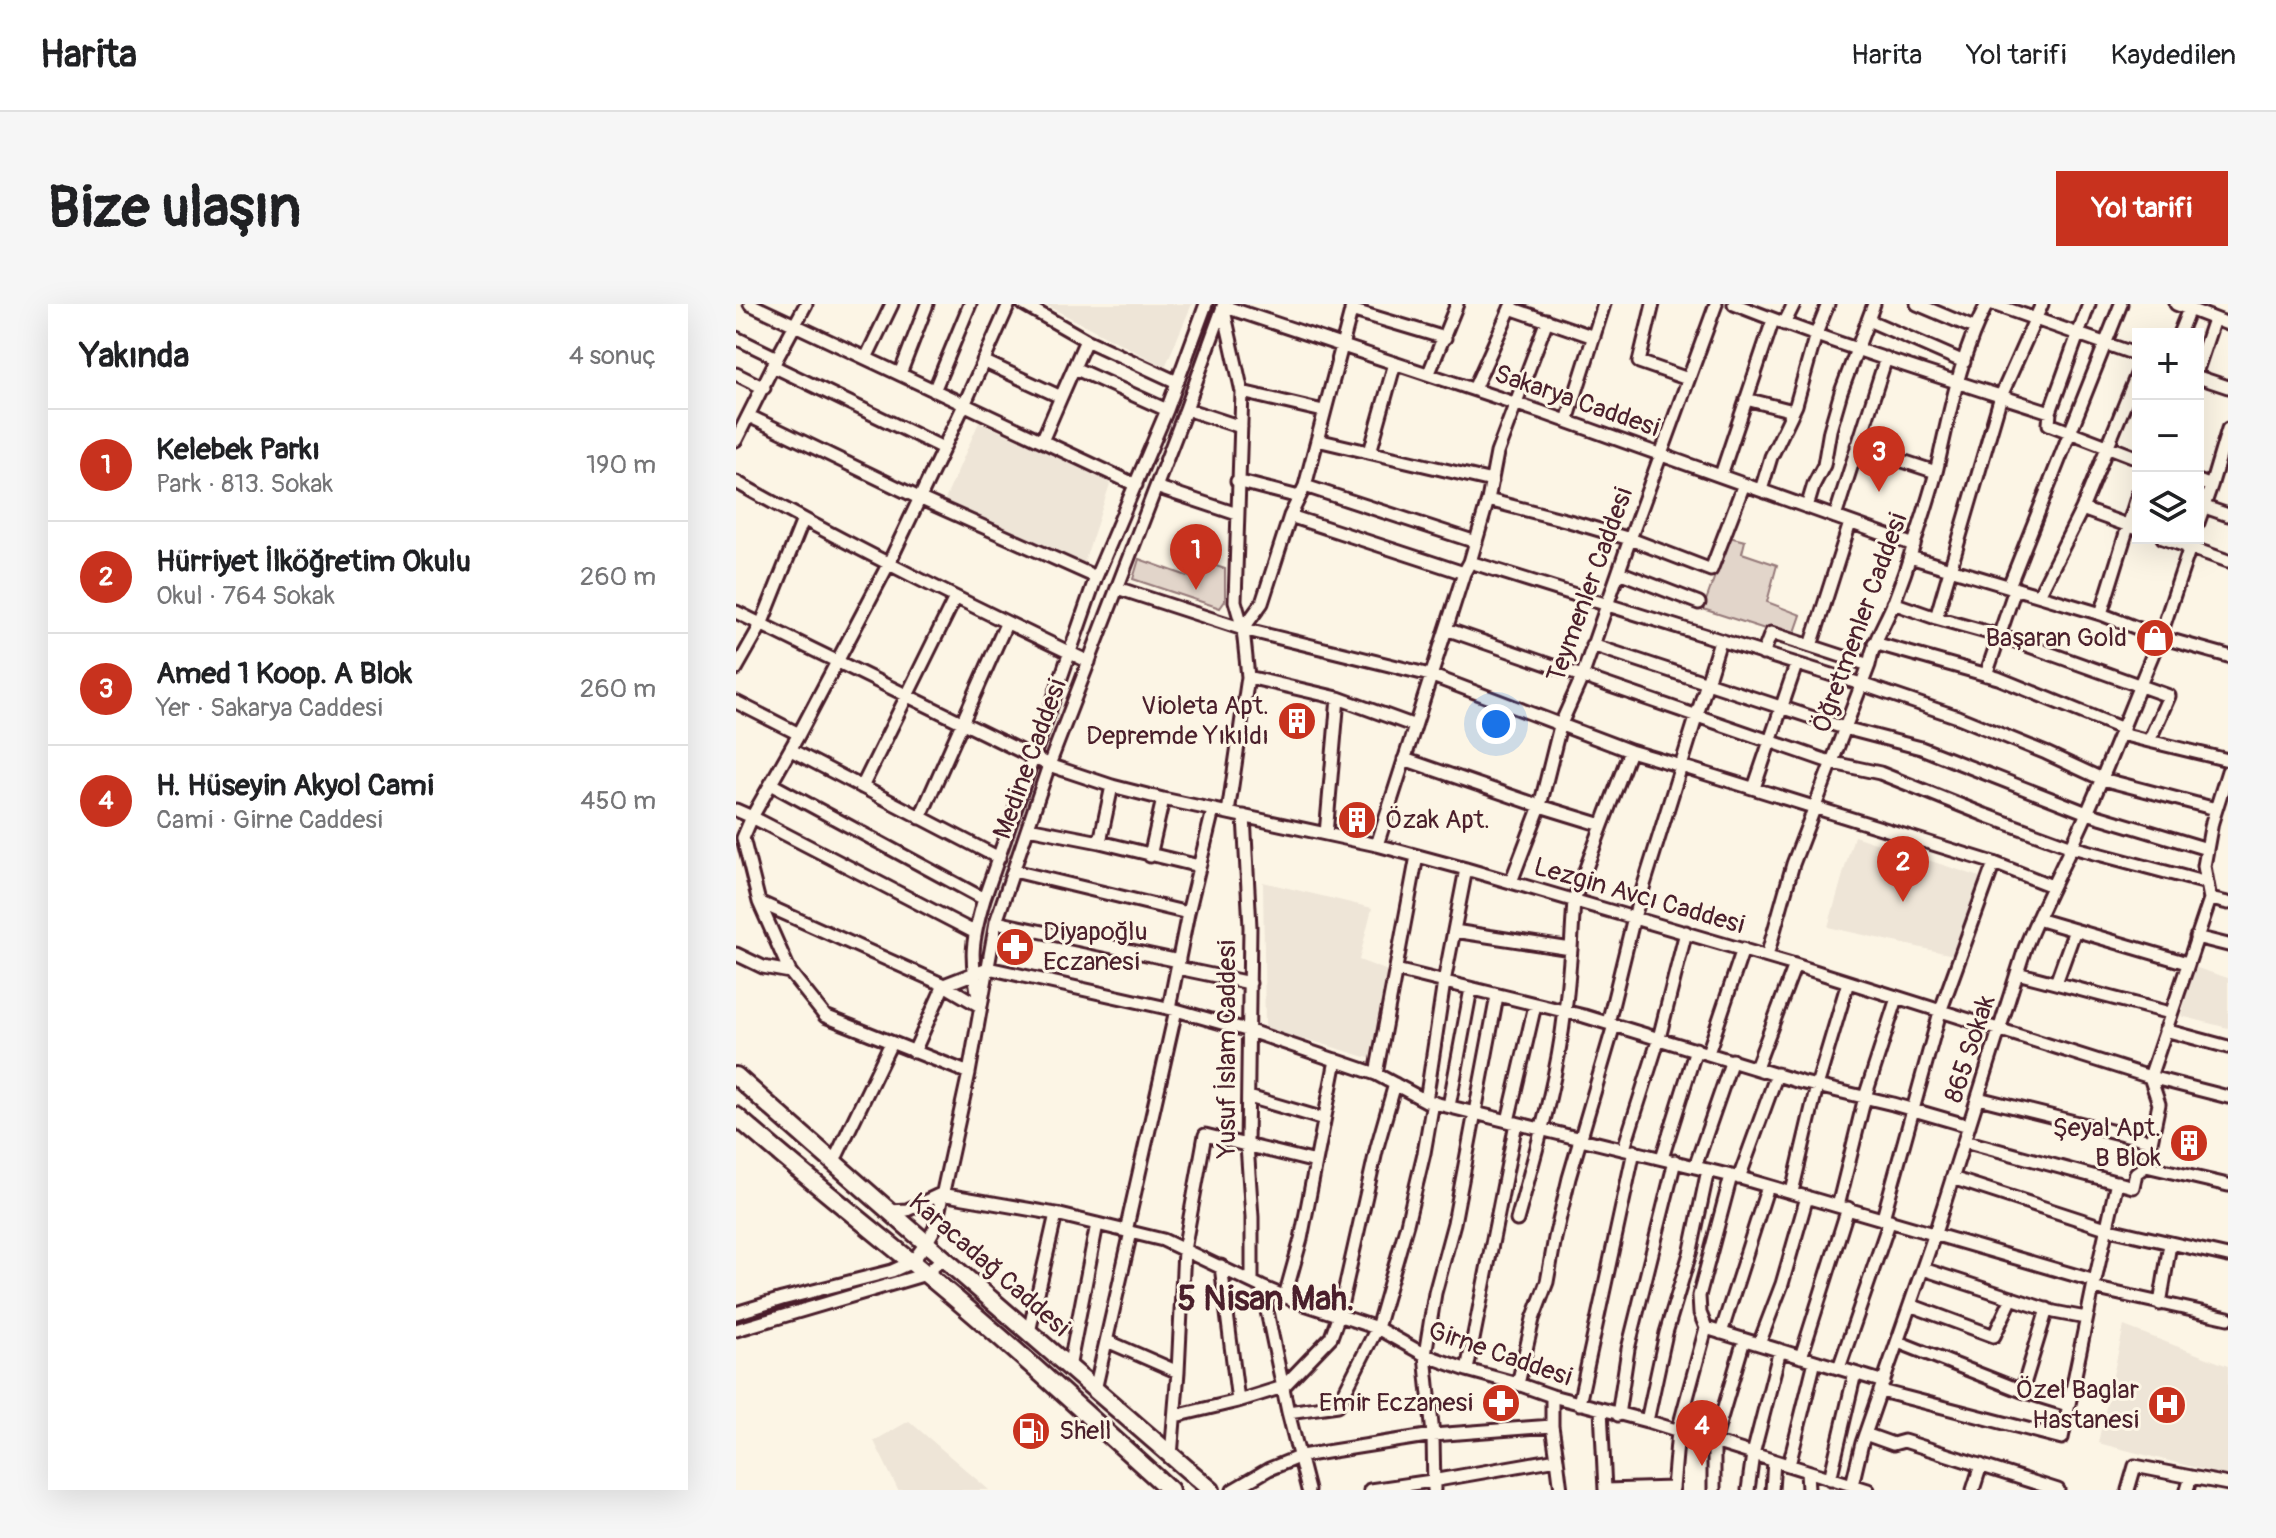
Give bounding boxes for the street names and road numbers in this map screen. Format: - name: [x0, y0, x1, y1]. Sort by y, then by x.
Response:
- street label: Sakarya Caddesi: [1490, 358, 1664, 444]
- street label: Teymenler Caddesi: [1540, 483, 1640, 687]
- street label: Öğretmenler Caddesi: [1805, 509, 1915, 737]
- street label: Medine Caddesi: [986, 675, 1074, 843]
- street label: Lezgin Avcı Caddesi: [1530, 851, 1748, 941]
- street label: Yusuf İslam Caddesi: [1211, 940, 1243, 1159]
- street label: 865 Sokak: [1938, 991, 2002, 1107]
- street label: Karacadağ Caddesi: [902, 1186, 1076, 1344]
- street label: Girne Caddesi: [1424, 1314, 1576, 1394]

